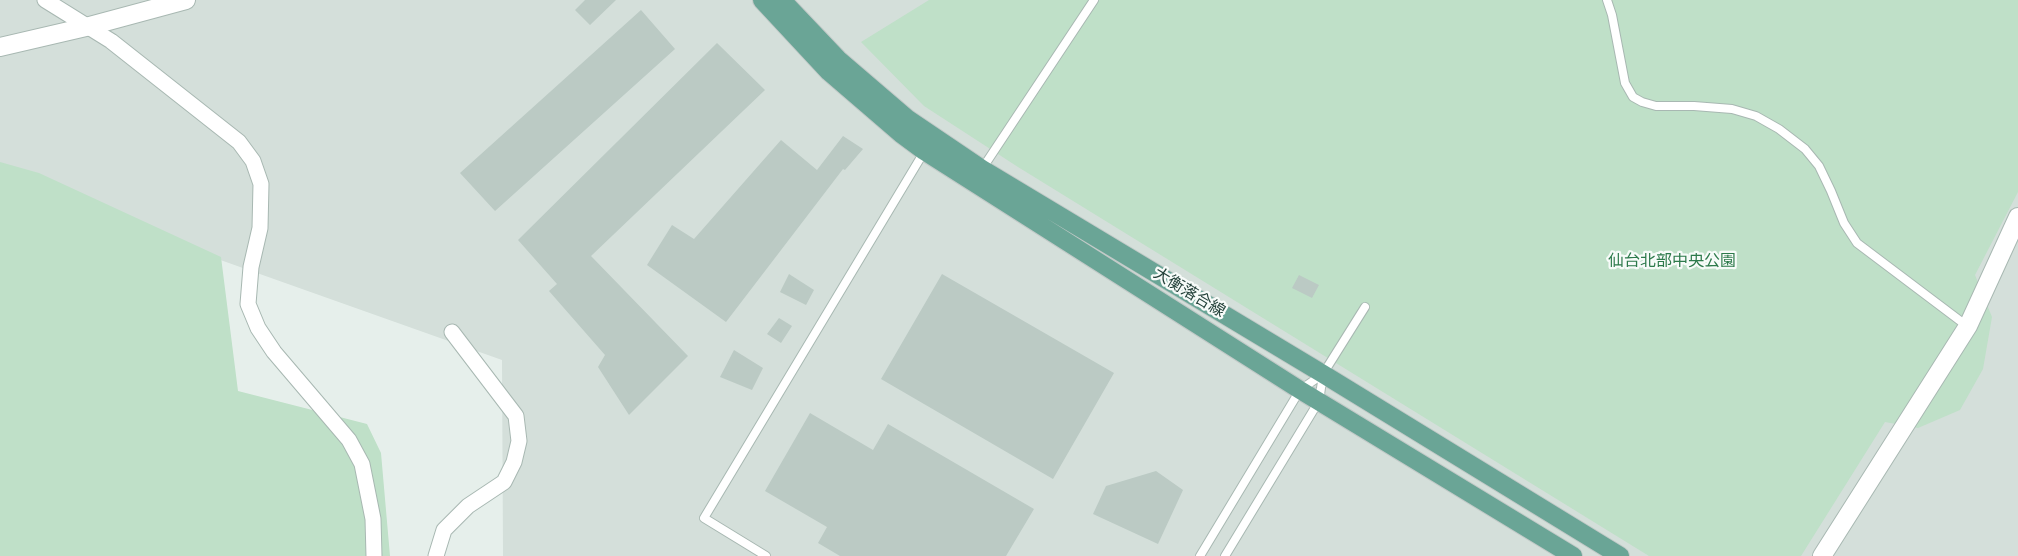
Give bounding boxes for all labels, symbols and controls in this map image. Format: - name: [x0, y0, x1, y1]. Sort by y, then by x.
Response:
- park label: 仙台北部中央公園: [1608, 252, 1736, 272]
- street label: 大衡落合線: [1150, 264, 1228, 322]

